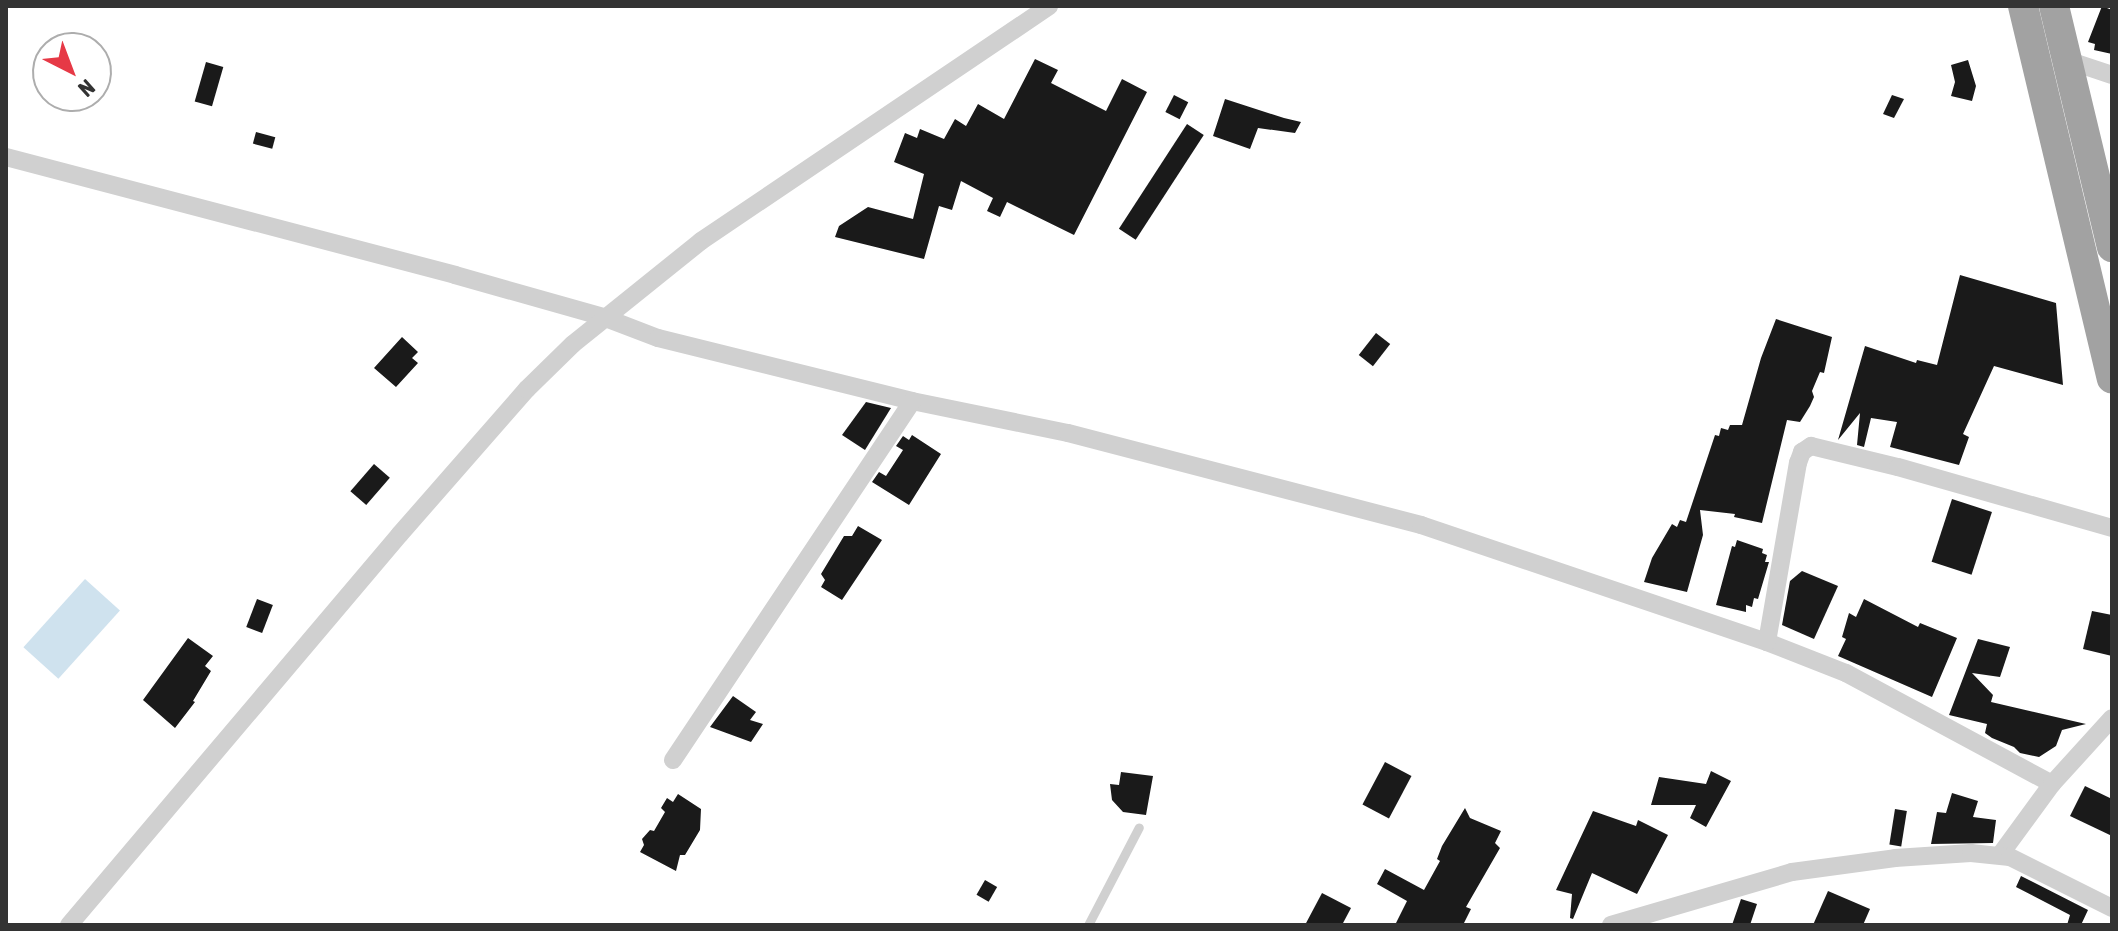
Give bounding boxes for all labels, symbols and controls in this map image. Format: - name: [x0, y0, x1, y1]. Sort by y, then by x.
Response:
- north arrow: [32, 32, 112, 112]
- text: N: [73, 74, 100, 102]

